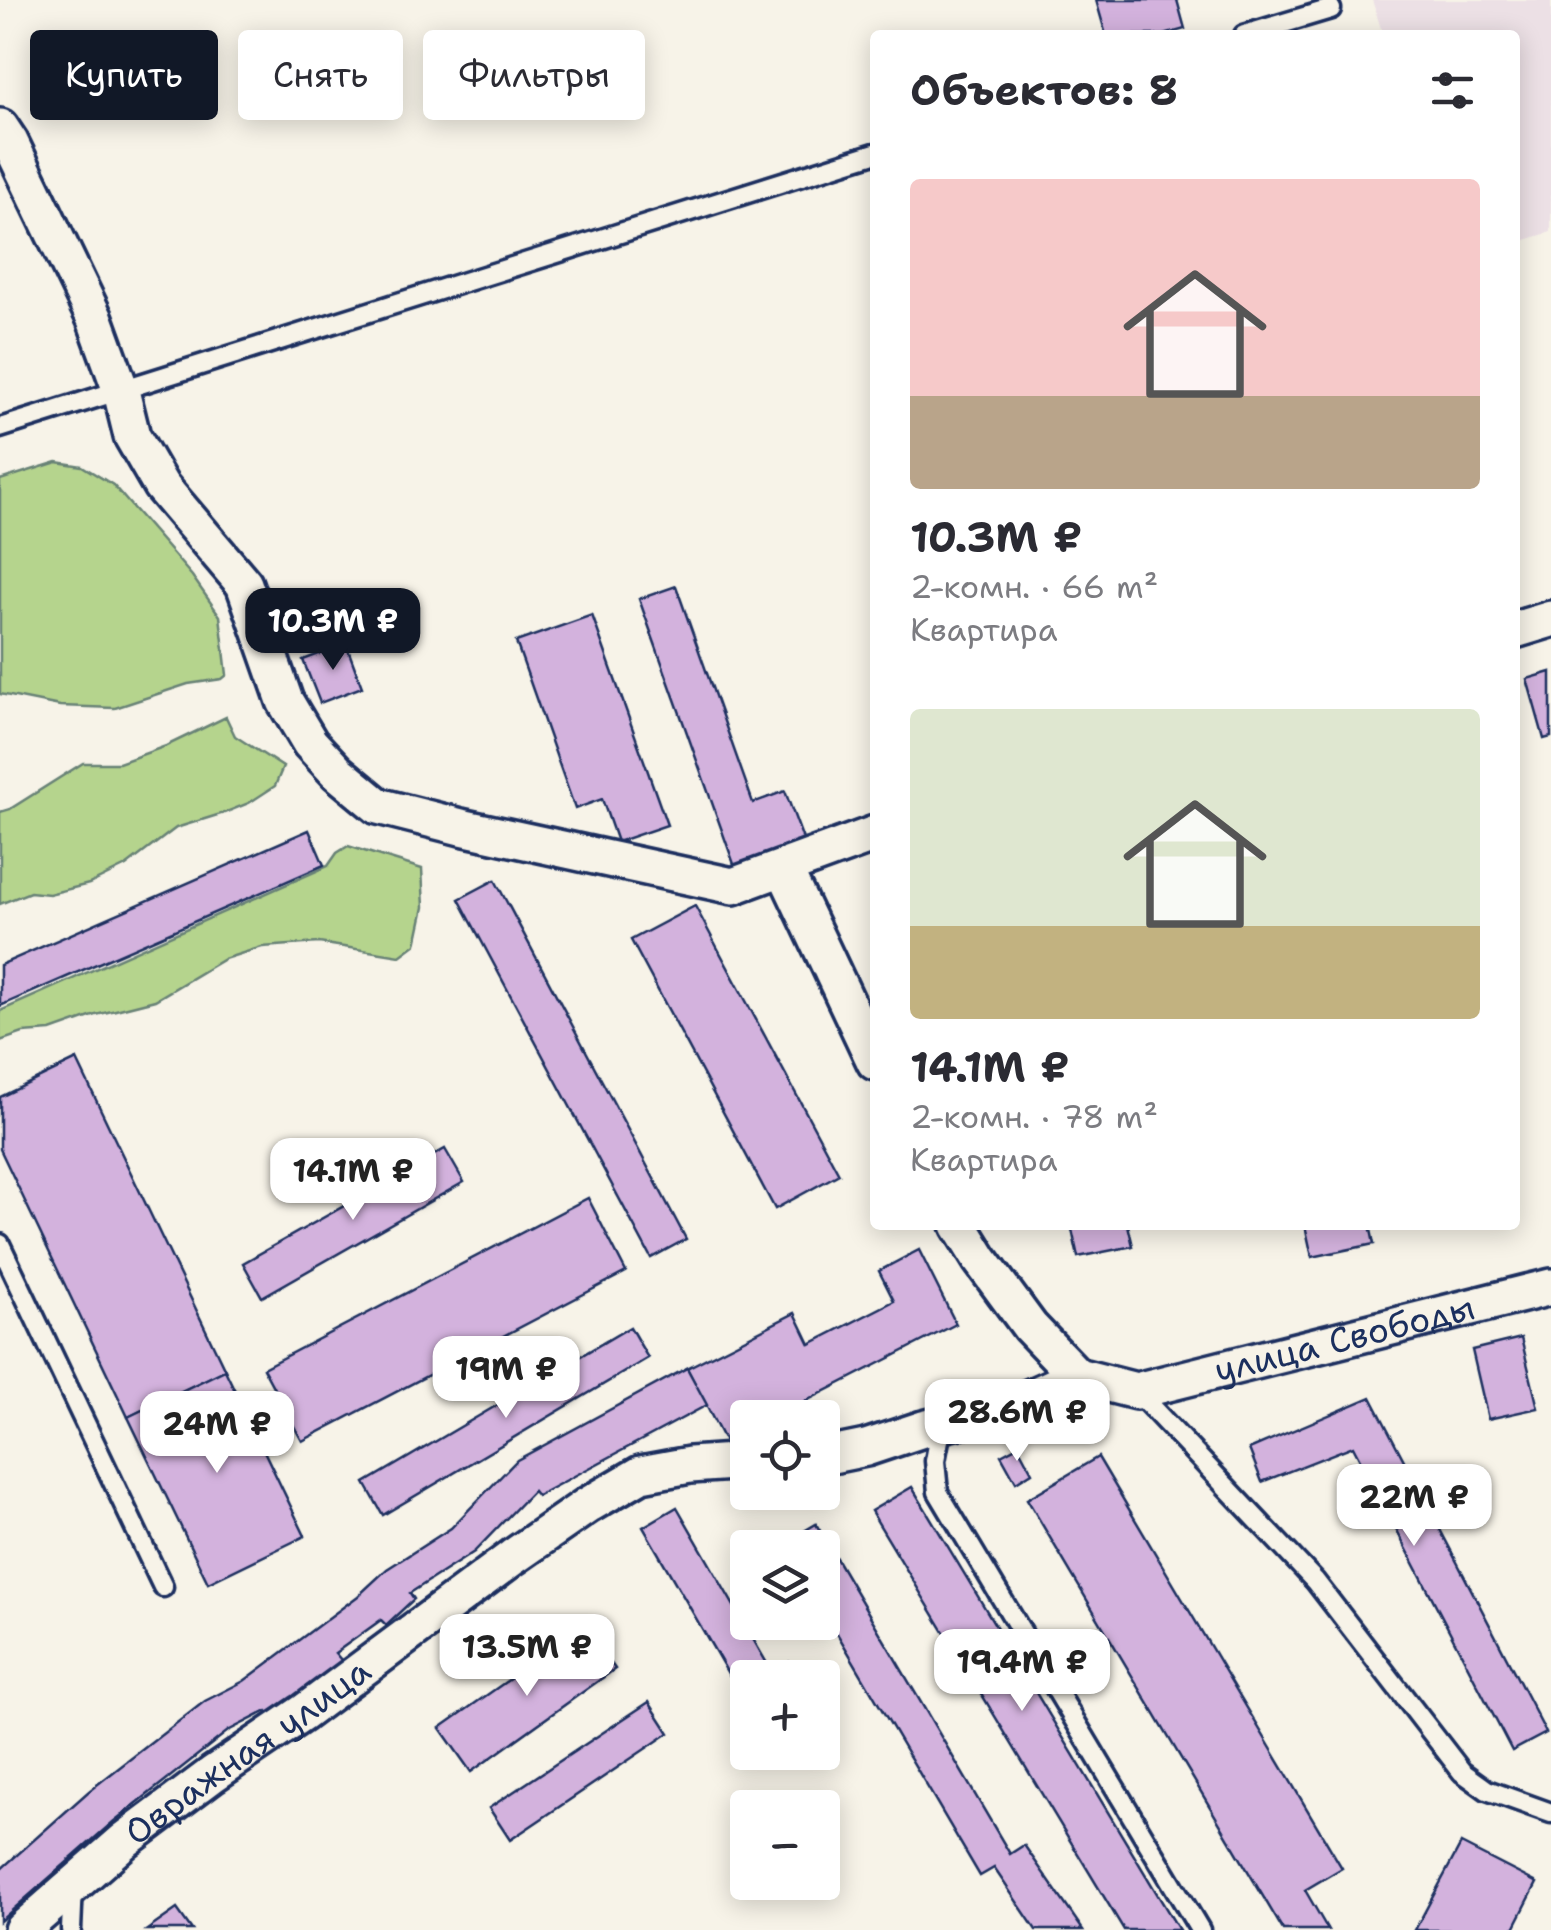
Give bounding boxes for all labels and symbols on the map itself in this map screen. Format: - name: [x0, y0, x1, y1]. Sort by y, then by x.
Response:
- pin: 10.3M ₽: [241, 588, 425, 673]
- pin: 14.1M ₽: [261, 1138, 445, 1223]
- street label: улица Свободы: [1209, 1283, 1479, 1393]
- pin: 19M ₽: [436, 1336, 576, 1421]
- pin: 28.6M ₽: [925, 1379, 1109, 1464]
- pin: 24M ₽: [147, 1391, 287, 1476]
- pin: 22M ₽: [1344, 1464, 1484, 1549]
- pin: 13.5M ₽: [435, 1614, 619, 1699]
- pin: 19.4M ₽: [930, 1629, 1114, 1714]
- street label: Овражная улица: [115, 1647, 380, 1855]

